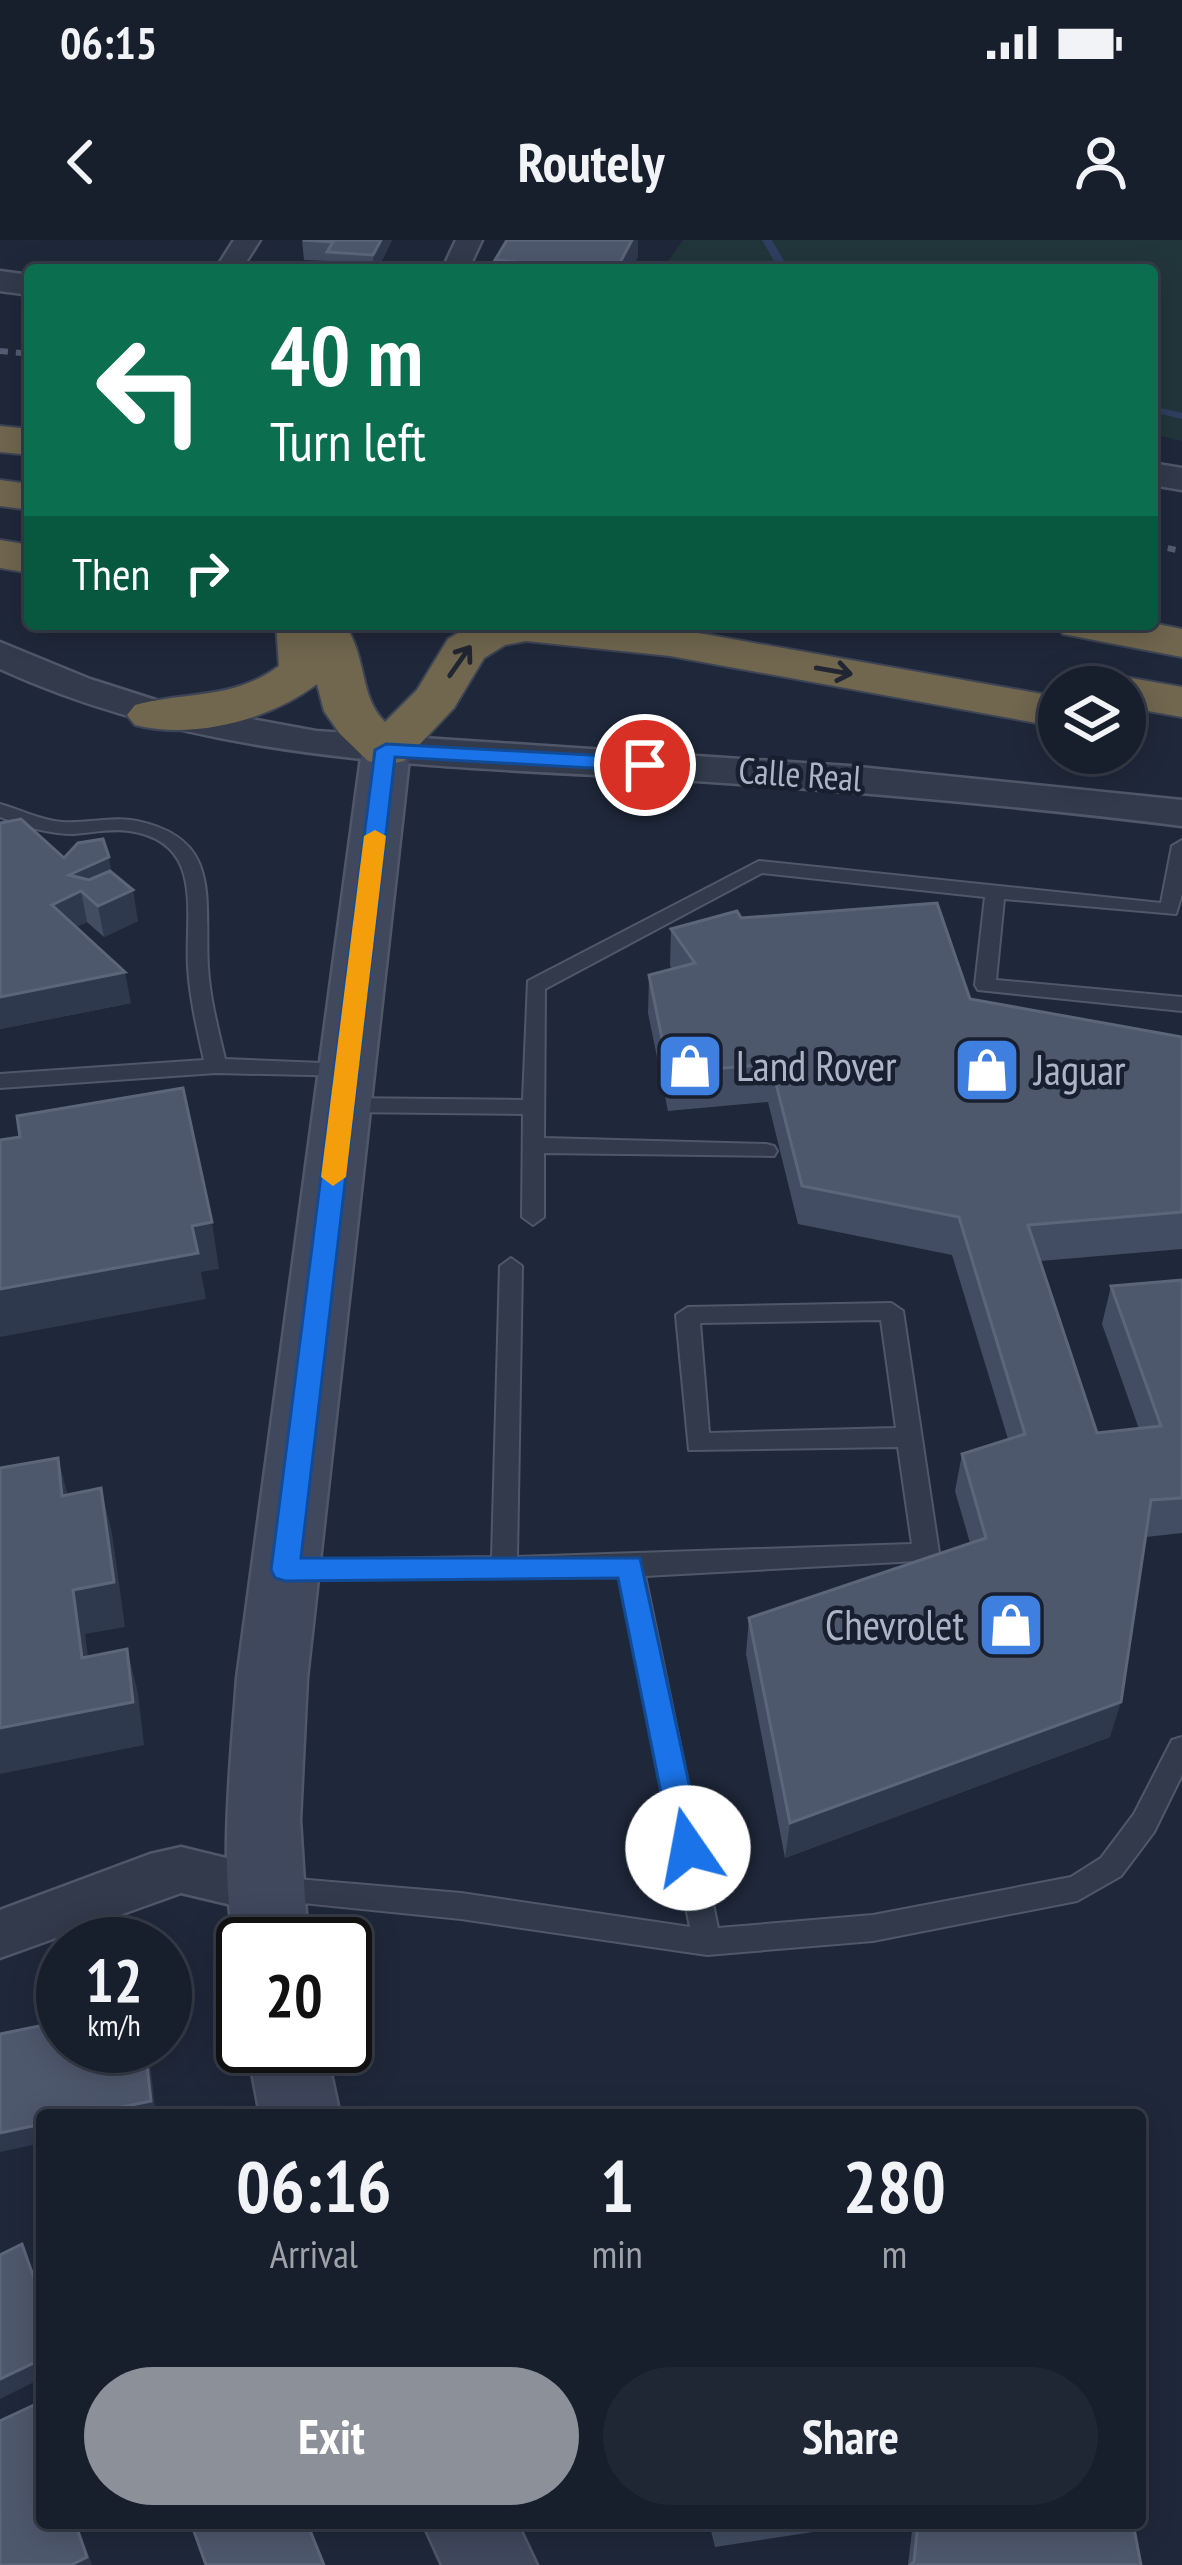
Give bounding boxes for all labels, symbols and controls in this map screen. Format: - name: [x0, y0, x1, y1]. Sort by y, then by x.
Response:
- text: 06:15: [60, 13, 157, 71]
- text: Routely: [518, 127, 664, 197]
- icon: back: [48, 129, 114, 195]
- icon: person: [1068, 129, 1134, 195]
- text: 40 m: [270, 300, 423, 409]
- icon: left: [72, 312, 228, 468]
- text: Turn left: [270, 406, 426, 476]
- icon: right: [174, 540, 240, 606]
- text: Then: [72, 544, 150, 602]
- one-way arrow: [447, 646, 472, 678]
- one-way arrow: [814, 661, 853, 684]
- map controls: [1038, 666, 1146, 774]
- button: layers: [1038, 666, 1146, 774]
- pin: [594, 714, 696, 816]
- icon: arrive: [612, 732, 678, 798]
- street label: Calle Real: [737, 746, 864, 801]
- shop icon: Land Rover: [655, 1031, 725, 1101]
- shop icon: Jaguar: [952, 1035, 1022, 1105]
- place label: Land Rover: [736, 1038, 897, 1093]
- place label: Jaguar: [1032, 1042, 1126, 1097]
- shop icon: Chevrolet: [976, 1590, 1046, 1660]
- place label: Chevrolet: [825, 1597, 964, 1652]
- position arrow: [625, 1785, 751, 1911]
- speed limit sign: 20: [216, 1917, 372, 2073]
- text: 12: [85, 1941, 143, 2019]
- text: km/h: [87, 2005, 141, 2044]
- text: 06:16: [236, 2139, 392, 2232]
- text: 1: [600, 2139, 634, 2232]
- text: 280: [843, 2139, 946, 2232]
- text: Arrival: [270, 2228, 358, 2279]
- text: min: [592, 2228, 643, 2279]
- text: m: [882, 2228, 907, 2279]
- button: Exit: [84, 2367, 579, 2505]
- button: Share: [603, 2367, 1098, 2505]

